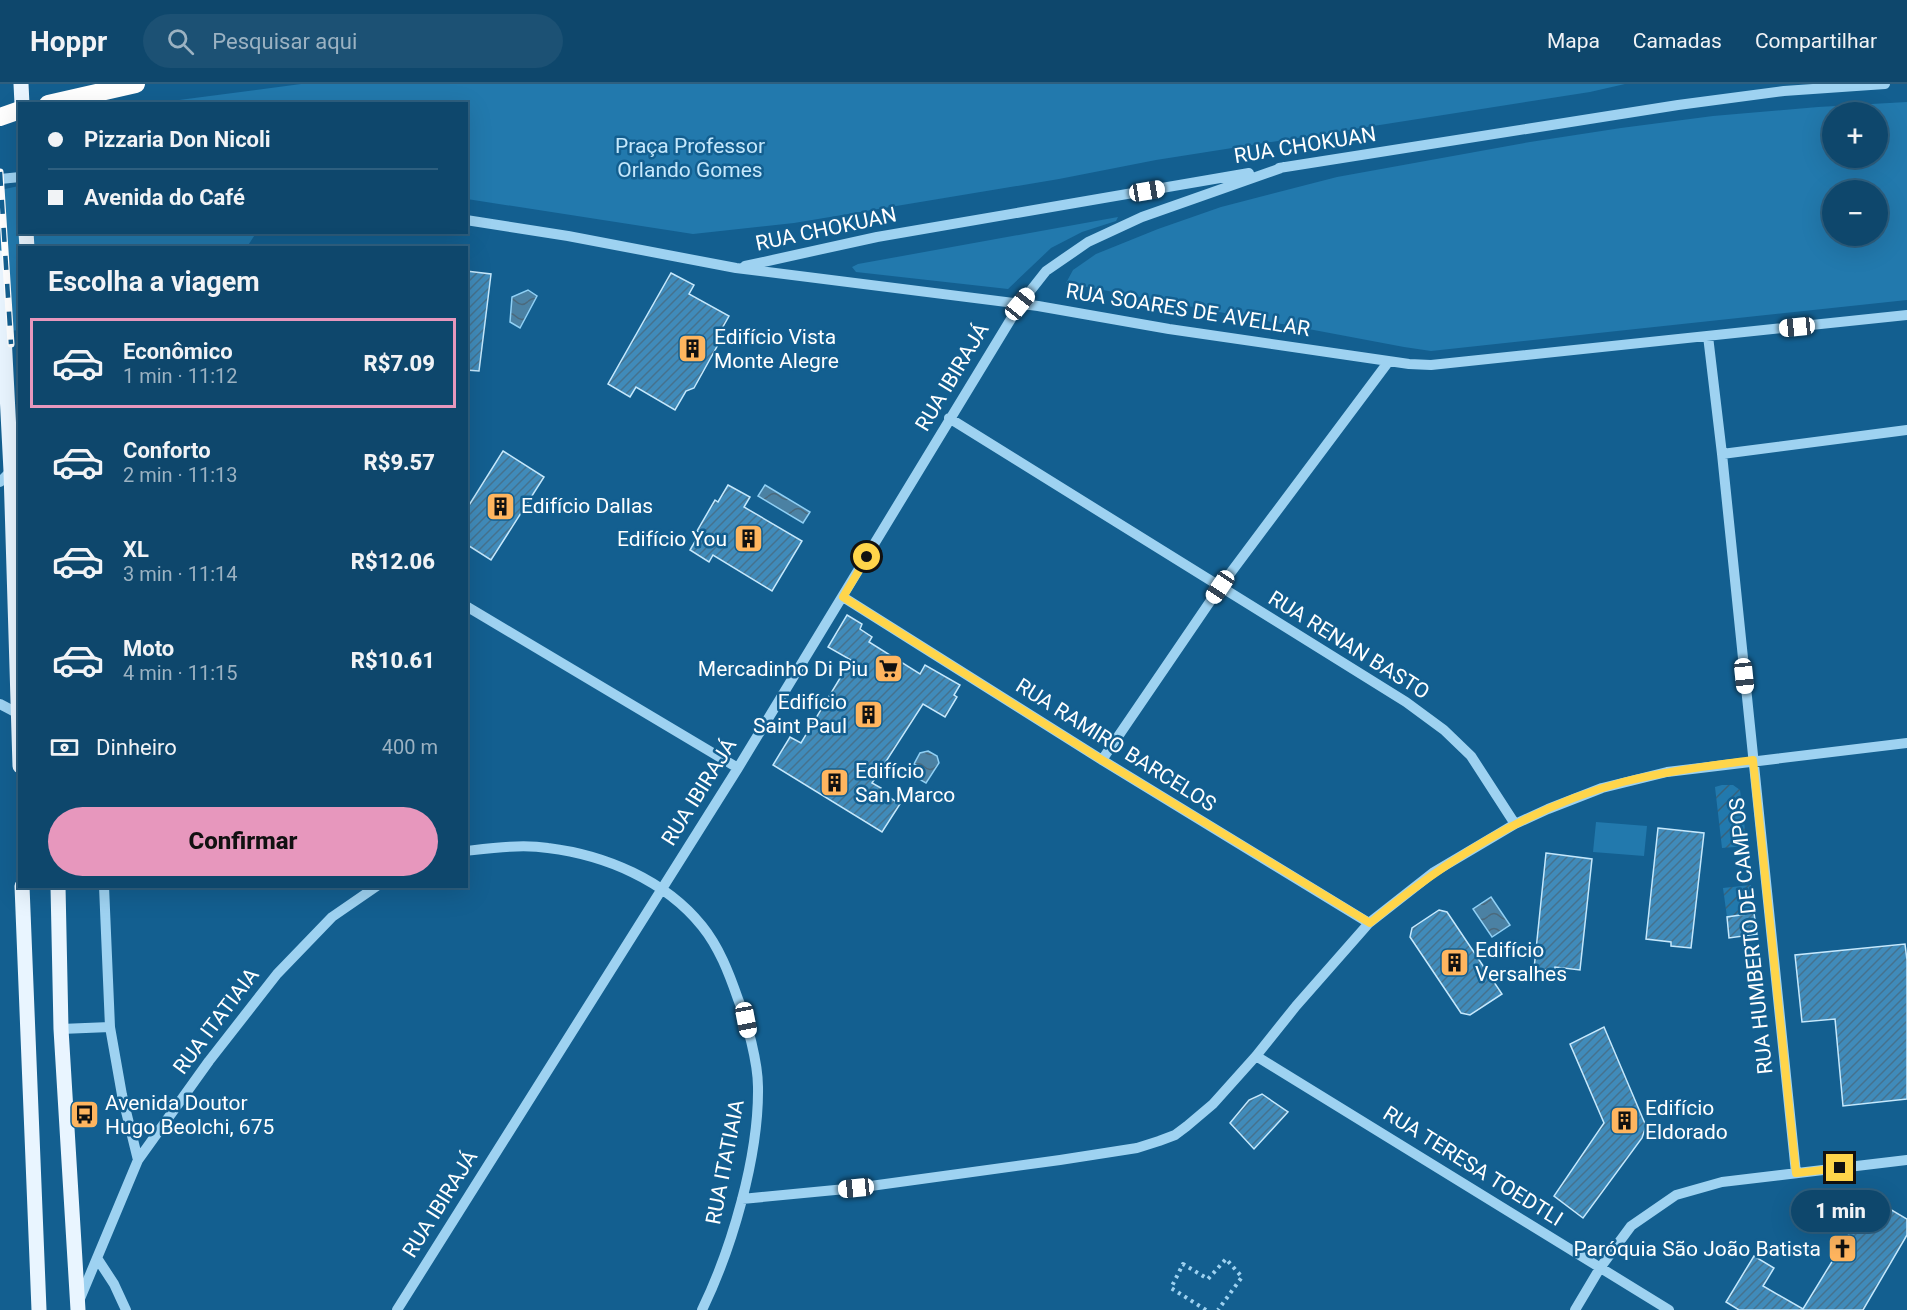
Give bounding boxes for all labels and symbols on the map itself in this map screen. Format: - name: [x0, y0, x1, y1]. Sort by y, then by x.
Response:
- street label: RUA CHOKUAN: [1232, 122, 1378, 168]
- park label: Praça Professor Orlando Gomes: [615, 134, 765, 182]
- car: [1128, 179, 1166, 203]
- street label: RUA CHOKUAN: [753, 202, 899, 256]
- street label: RUA SOARES DE AVELLAR: [1064, 279, 1312, 341]
- car: [1002, 284, 1038, 324]
- car: [1778, 316, 1816, 338]
- street label: RUA IBIRAJÁ: [910, 319, 994, 435]
- place label: Edifício Vista Monte Alegre: [714, 325, 839, 373]
- building icon: Edifício Vista Monte Alegre: [677, 333, 709, 365]
- building icon: Edifício Dallas: [484, 490, 516, 522]
- place label: Edifício Dallas: [521, 494, 653, 518]
- building icon: Edifício You: [732, 523, 764, 555]
- place label: Edifício You: [617, 527, 727, 551]
- route start: [853, 543, 880, 570]
- car: [1202, 567, 1238, 607]
- street label: RUA RENAN BASTO: [1264, 586, 1434, 704]
- supermarket icon: Mercadinho Di Piu: [873, 653, 905, 685]
- place label: Mercadinho Di Piu: [698, 657, 868, 681]
- car: [1733, 657, 1755, 695]
- street label: RUA RAMIRO BARCELOS: [1012, 674, 1220, 816]
- place label: Edifício Saint Paul: [753, 690, 847, 738]
- building icon: Edifício Saint Paul: [852, 698, 884, 730]
- street label: RUA IBIRAJÁ: [657, 734, 742, 850]
- place label: Edifício San Marco: [855, 759, 955, 807]
- building icon: Edifício San Marco: [818, 767, 850, 799]
- street label: RUA HUMBERTO DE CAMPOS: [1725, 796, 1777, 1076]
- place label: Edifício Versalhes: [1475, 938, 1567, 986]
- building icon: Edifício Versalhes: [1438, 946, 1470, 978]
- street label: RUA ITATIAIA: [168, 963, 264, 1079]
- car: [734, 1001, 758, 1039]
- place label: Avenida Doutor Hugo Beolchi, 675: [105, 1091, 274, 1139]
- place label: Edifício Eldorado: [1645, 1096, 1728, 1144]
- street label: RUA ITATIAIA: [701, 1097, 749, 1226]
- bus stop icon: Avenida Doutor Hugo Beolchi, 675: [68, 1099, 100, 1131]
- street label: RUA TERESA TOEDTLI: [1379, 1101, 1567, 1231]
- building icon: Edifício Eldorado: [1608, 1104, 1640, 1136]
- street label: RUA IBIRAJÁ: [398, 1146, 483, 1262]
- route end: [1826, 1154, 1853, 1181]
- car: [837, 1177, 875, 1199]
- callout: 1 min: [1790, 1189, 1890, 1231]
- church icon: Paróquia São João Batista: [1826, 1233, 1858, 1265]
- place label: Paróquia São João Batista: [1573, 1237, 1821, 1261]

